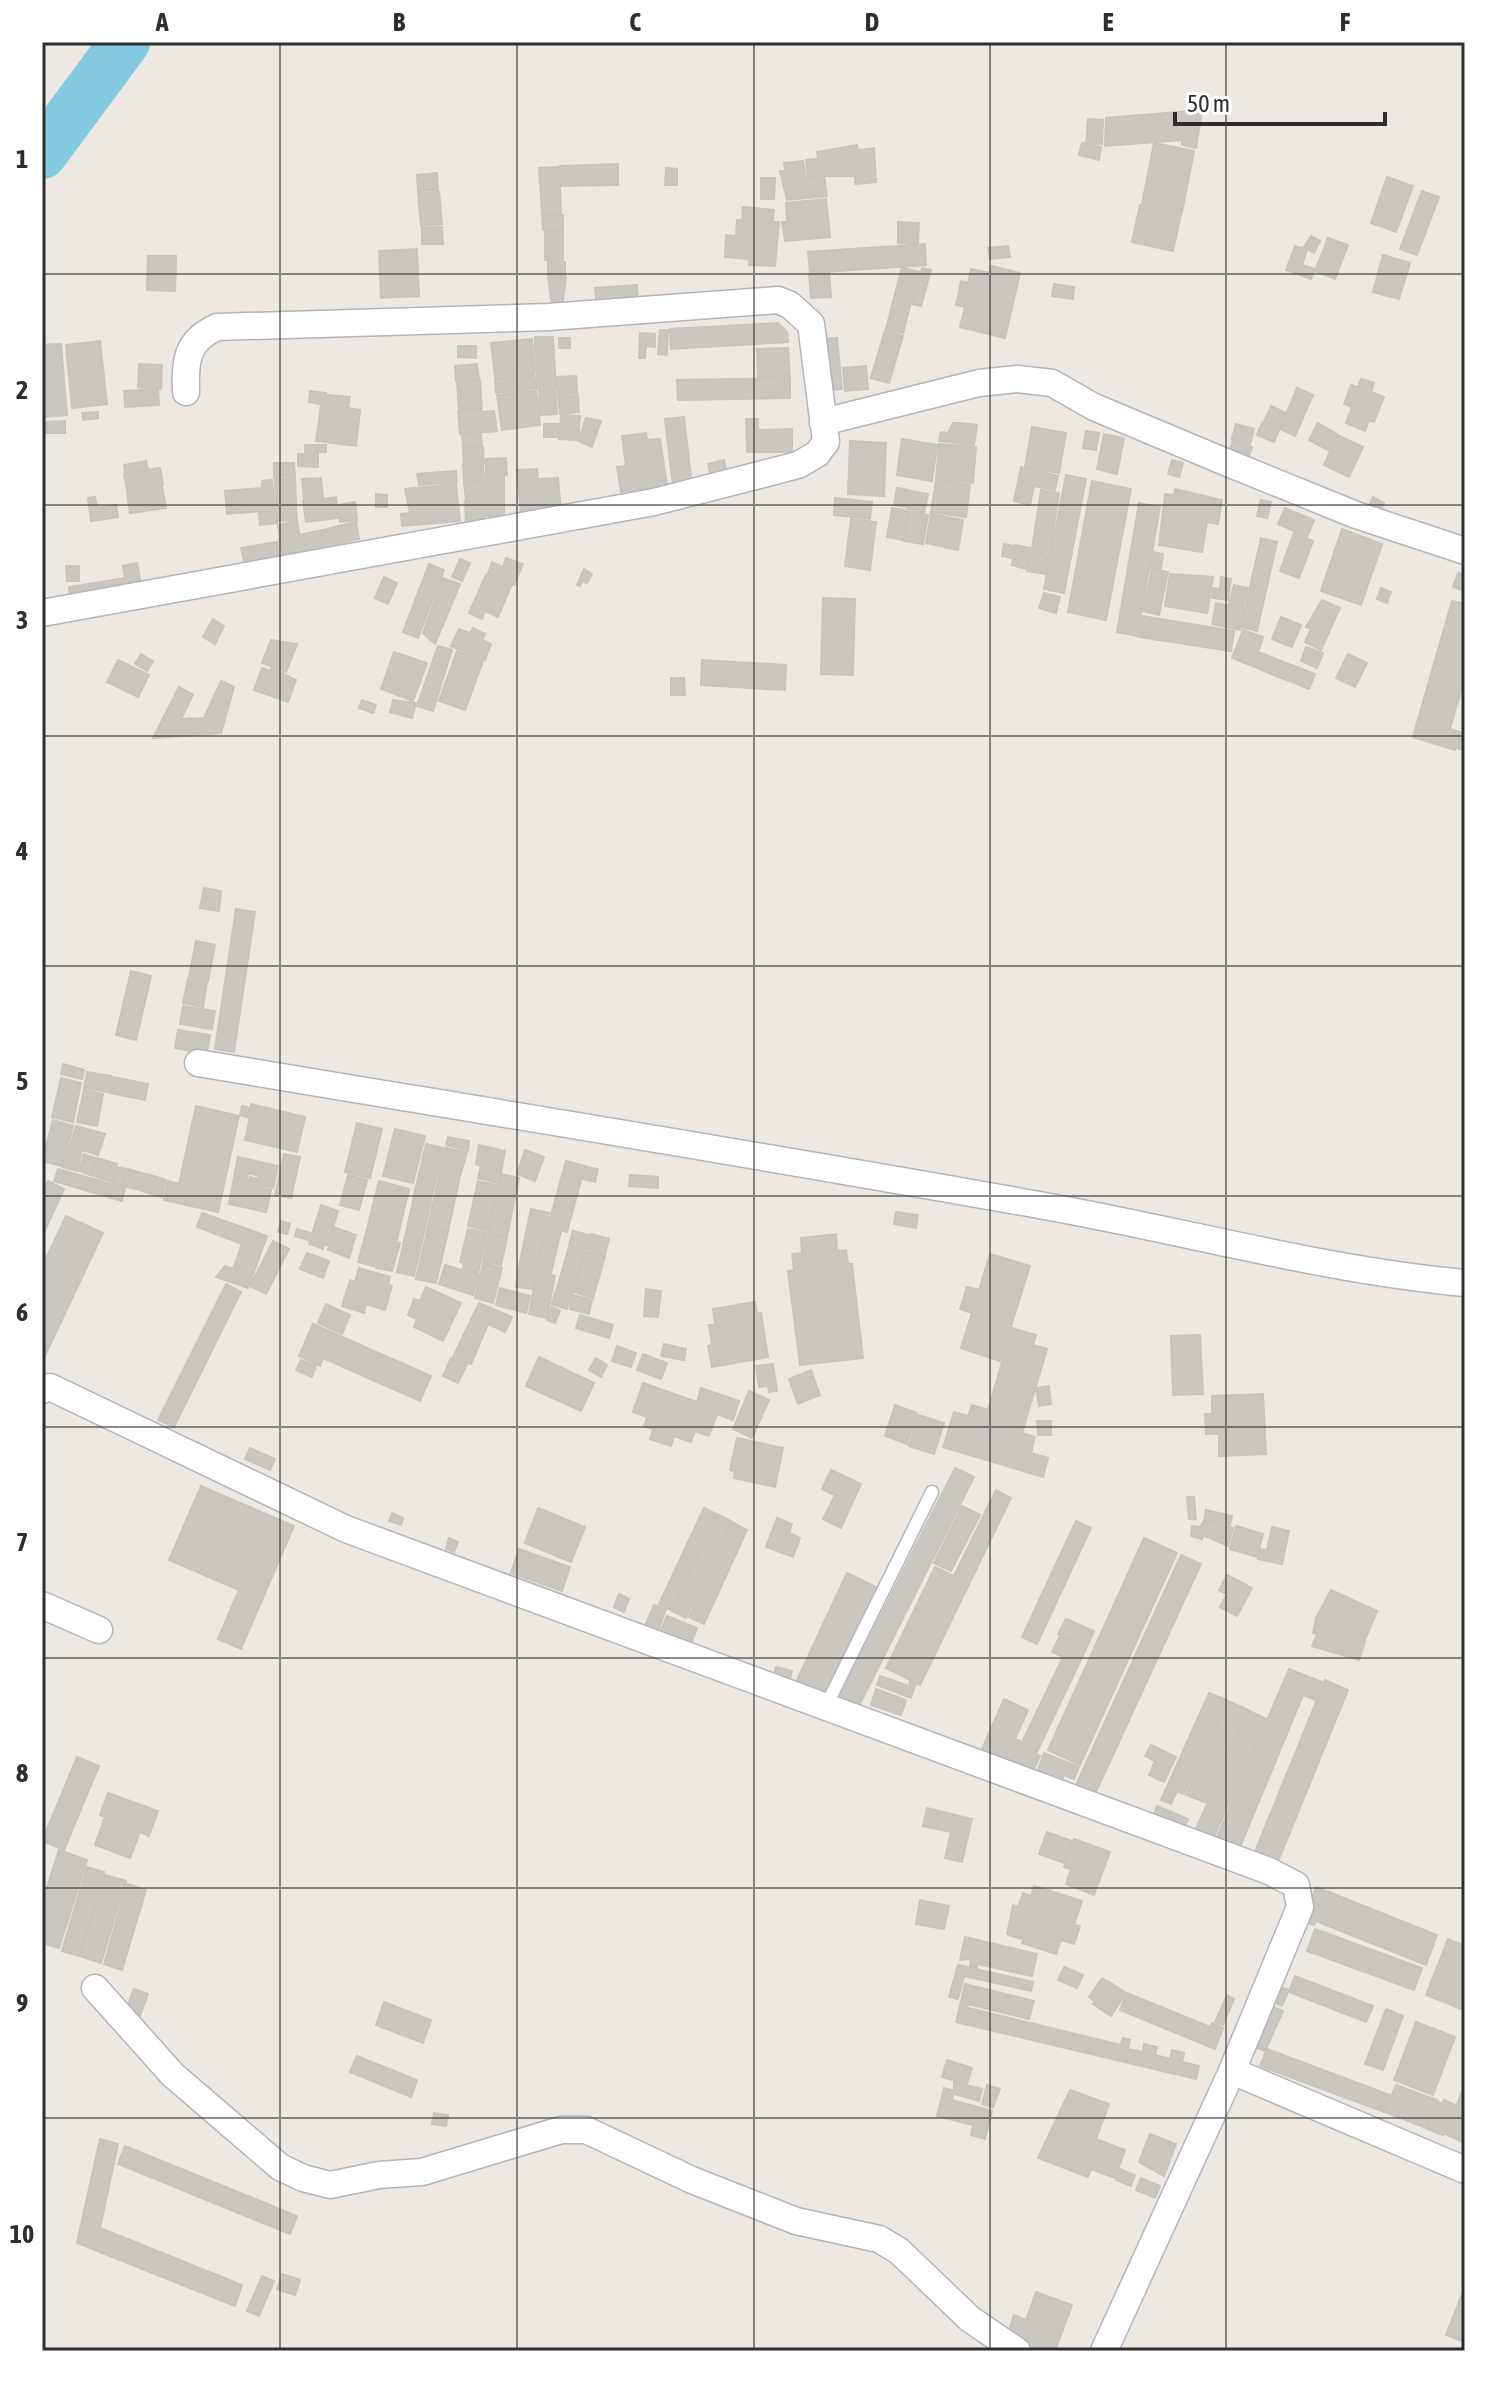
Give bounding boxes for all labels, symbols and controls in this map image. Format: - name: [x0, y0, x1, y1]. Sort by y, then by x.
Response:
- text: A: [155, 7, 169, 37]
- text: B: [393, 7, 406, 37]
- text: C: [629, 7, 641, 37]
- text: D: [865, 7, 879, 37]
- text: E: [1102, 7, 1114, 37]
- text: F: [1340, 7, 1351, 37]
- scale bar: [1175, 76, 1385, 126]
- text: 50 m: [1187, 90, 1230, 117]
- text: 1: [16, 144, 28, 174]
- text: 2: [16, 375, 28, 405]
- text: 3: [16, 605, 28, 635]
- text: 4: [15, 836, 28, 866]
- text: 5: [16, 1066, 28, 1096]
- text: 6: [16, 1297, 28, 1327]
- text: 7: [16, 1527, 28, 1557]
- text: 8: [16, 1758, 28, 1788]
- text: 9: [16, 1988, 28, 2018]
- text: 10: [10, 2219, 34, 2249]

